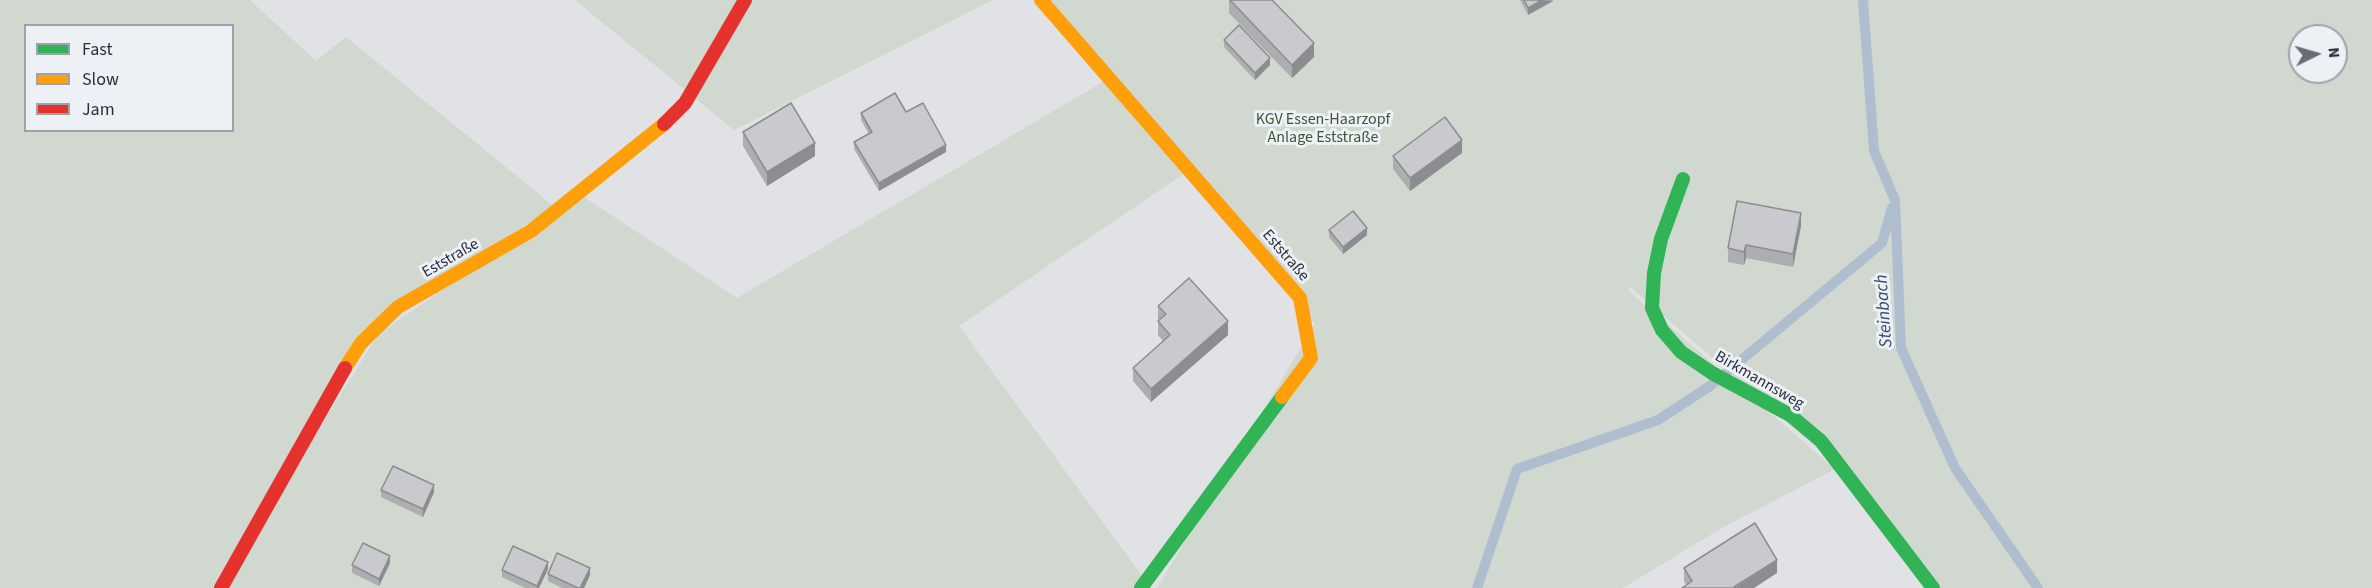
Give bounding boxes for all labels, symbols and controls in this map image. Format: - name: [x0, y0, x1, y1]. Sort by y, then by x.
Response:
- legend: [24, 24, 234, 132]
- north arrow: [2288, 24, 2348, 84]
- text: Fast: [82, 37, 113, 62]
- text: N: [2323, 46, 2345, 59]
- text: Slow: [82, 67, 119, 92]
- text: Jam: [82, 97, 115, 122]
- park label: KGV Essen-Haarzopf Anlage Eststraße: [1256, 110, 1390, 148]
- street label: Eststraße: [1257, 226, 1313, 286]
- street label: Eststraße: [419, 235, 483, 283]
- water label: Steinbach: [1872, 274, 1898, 348]
- street label: Birkmannsweg: [1711, 348, 1807, 414]

